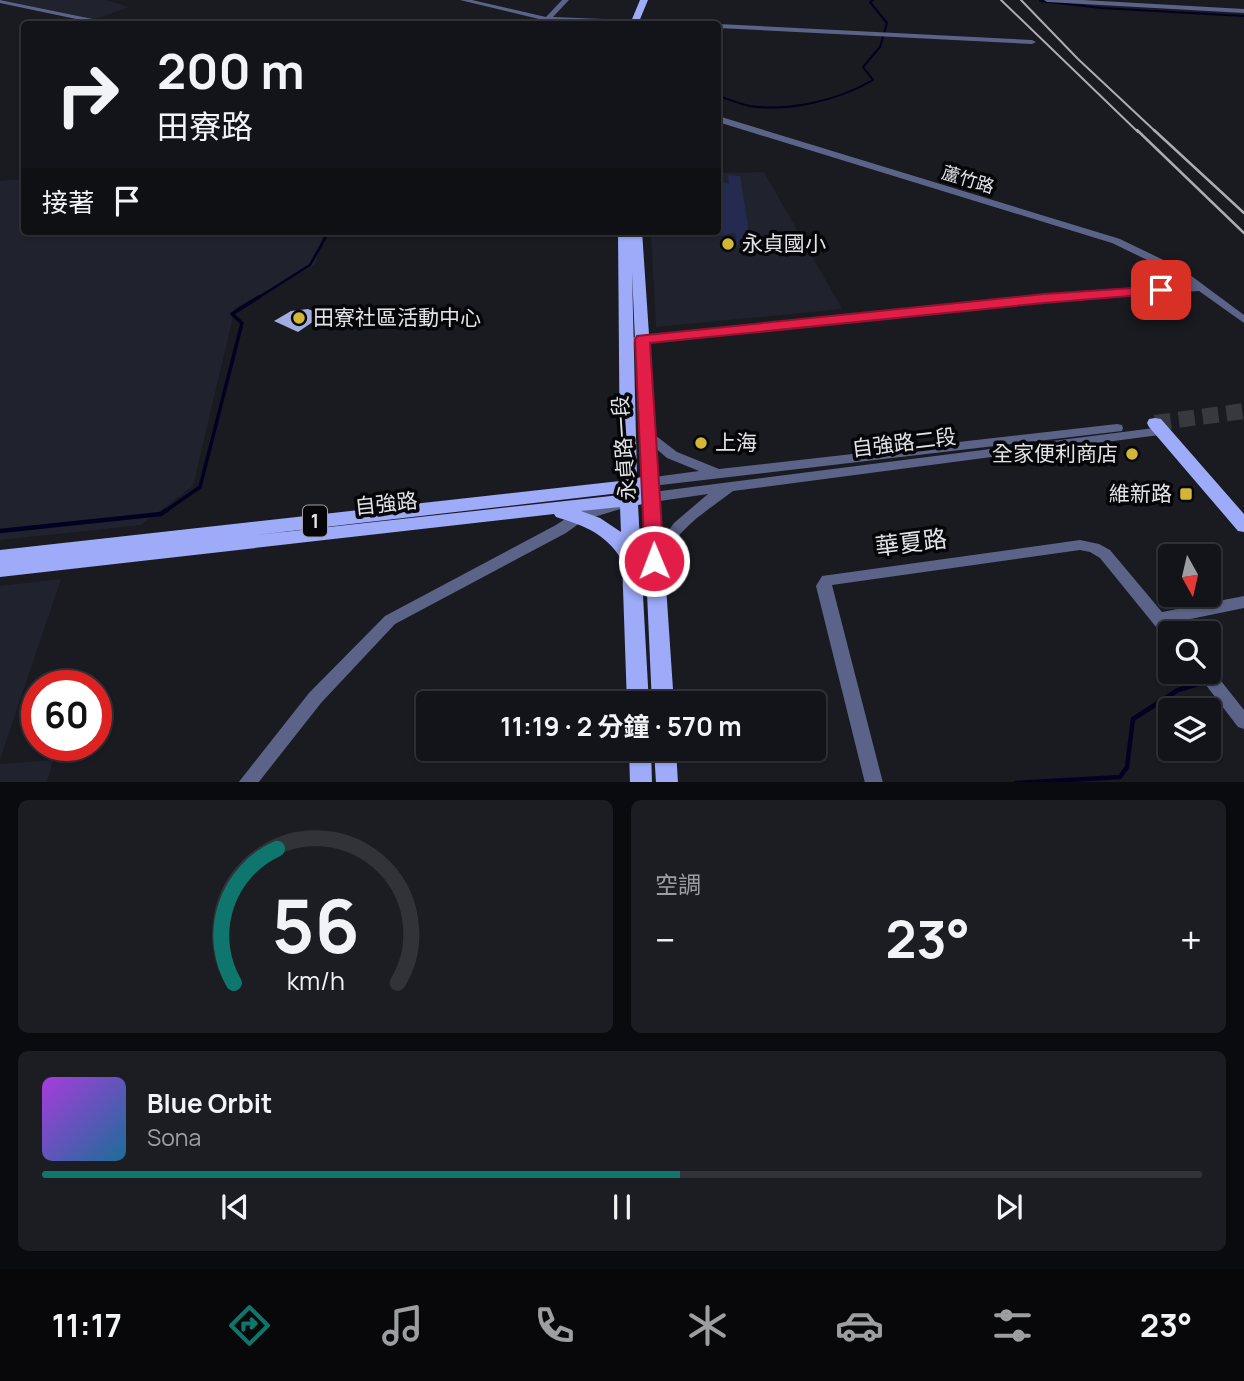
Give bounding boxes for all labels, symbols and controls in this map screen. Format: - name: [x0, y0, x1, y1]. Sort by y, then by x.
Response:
- text: 200 m: [157, 37, 305, 104]
- icon: right: [42, 49, 133, 140]
- text: 田寮路: [157, 104, 253, 148]
- street label: 蘆竹路: [939, 160, 998, 198]
- icon: arrive: [108, 182, 146, 220]
- text: 接著: [42, 184, 94, 220]
- place label: 永貞國小: [742, 229, 826, 257]
- marker: 永貞國小: [720, 236, 736, 252]
- pin: [1131, 260, 1191, 320]
- icon: arrive: [1142, 271, 1180, 309]
- place label: 田寮社區活動中心: [313, 303, 481, 331]
- marker: 田寮社區活動中心: [291, 310, 307, 326]
- street label: 永貞路一段: [605, 395, 641, 501]
- street label: 自強路二段: [850, 422, 958, 462]
- place label: 上海: [715, 428, 757, 456]
- marker: 上海: [693, 435, 709, 451]
- place label: 全家便利商店: [992, 439, 1118, 467]
- marker: 全家便利商店: [1124, 446, 1140, 462]
- place label: 維新路: [1109, 479, 1172, 507]
- street label: 自強路: [353, 486, 419, 520]
- marker: 維新路: [1178, 486, 1194, 502]
- road number: 1: [303, 506, 327, 536]
- street label: 華夏路: [873, 521, 949, 562]
- position arrow: [617, 524, 691, 598]
- north arrow: [1158, 544, 1222, 607]
- map controls: [1158, 544, 1221, 761]
- button: search: [1158, 621, 1221, 684]
- speed limit sign: 60: [21, 670, 112, 761]
- button: layers: [1158, 698, 1221, 761]
- text: 11:19 · 2 分鐘 · 570 m: [500, 708, 742, 744]
- text: 空調: [655, 868, 701, 900]
- text: 56: [272, 875, 359, 975]
- text: 23°: [886, 903, 970, 974]
- text: −: [655, 913, 676, 965]
- text: +: [1180, 913, 1202, 965]
- text: km/h: [286, 962, 345, 997]
- text: Blue Orbit: [147, 1085, 272, 1121]
- text: Sona: [147, 1121, 201, 1153]
- icon: previous: [216, 1188, 254, 1226]
- icon: pause: [603, 1188, 641, 1226]
- icon: next: [990, 1188, 1028, 1226]
- icon: directions: [225, 1301, 274, 1350]
- icon: music: [378, 1301, 427, 1350]
- icon: phone: [530, 1301, 579, 1350]
- icon: climate: [683, 1301, 732, 1350]
- icon: car: [835, 1301, 884, 1350]
- icon: filters: [988, 1301, 1037, 1350]
- text: 11:17: [52, 1303, 122, 1347]
- text: 23°: [1140, 1303, 1192, 1347]

